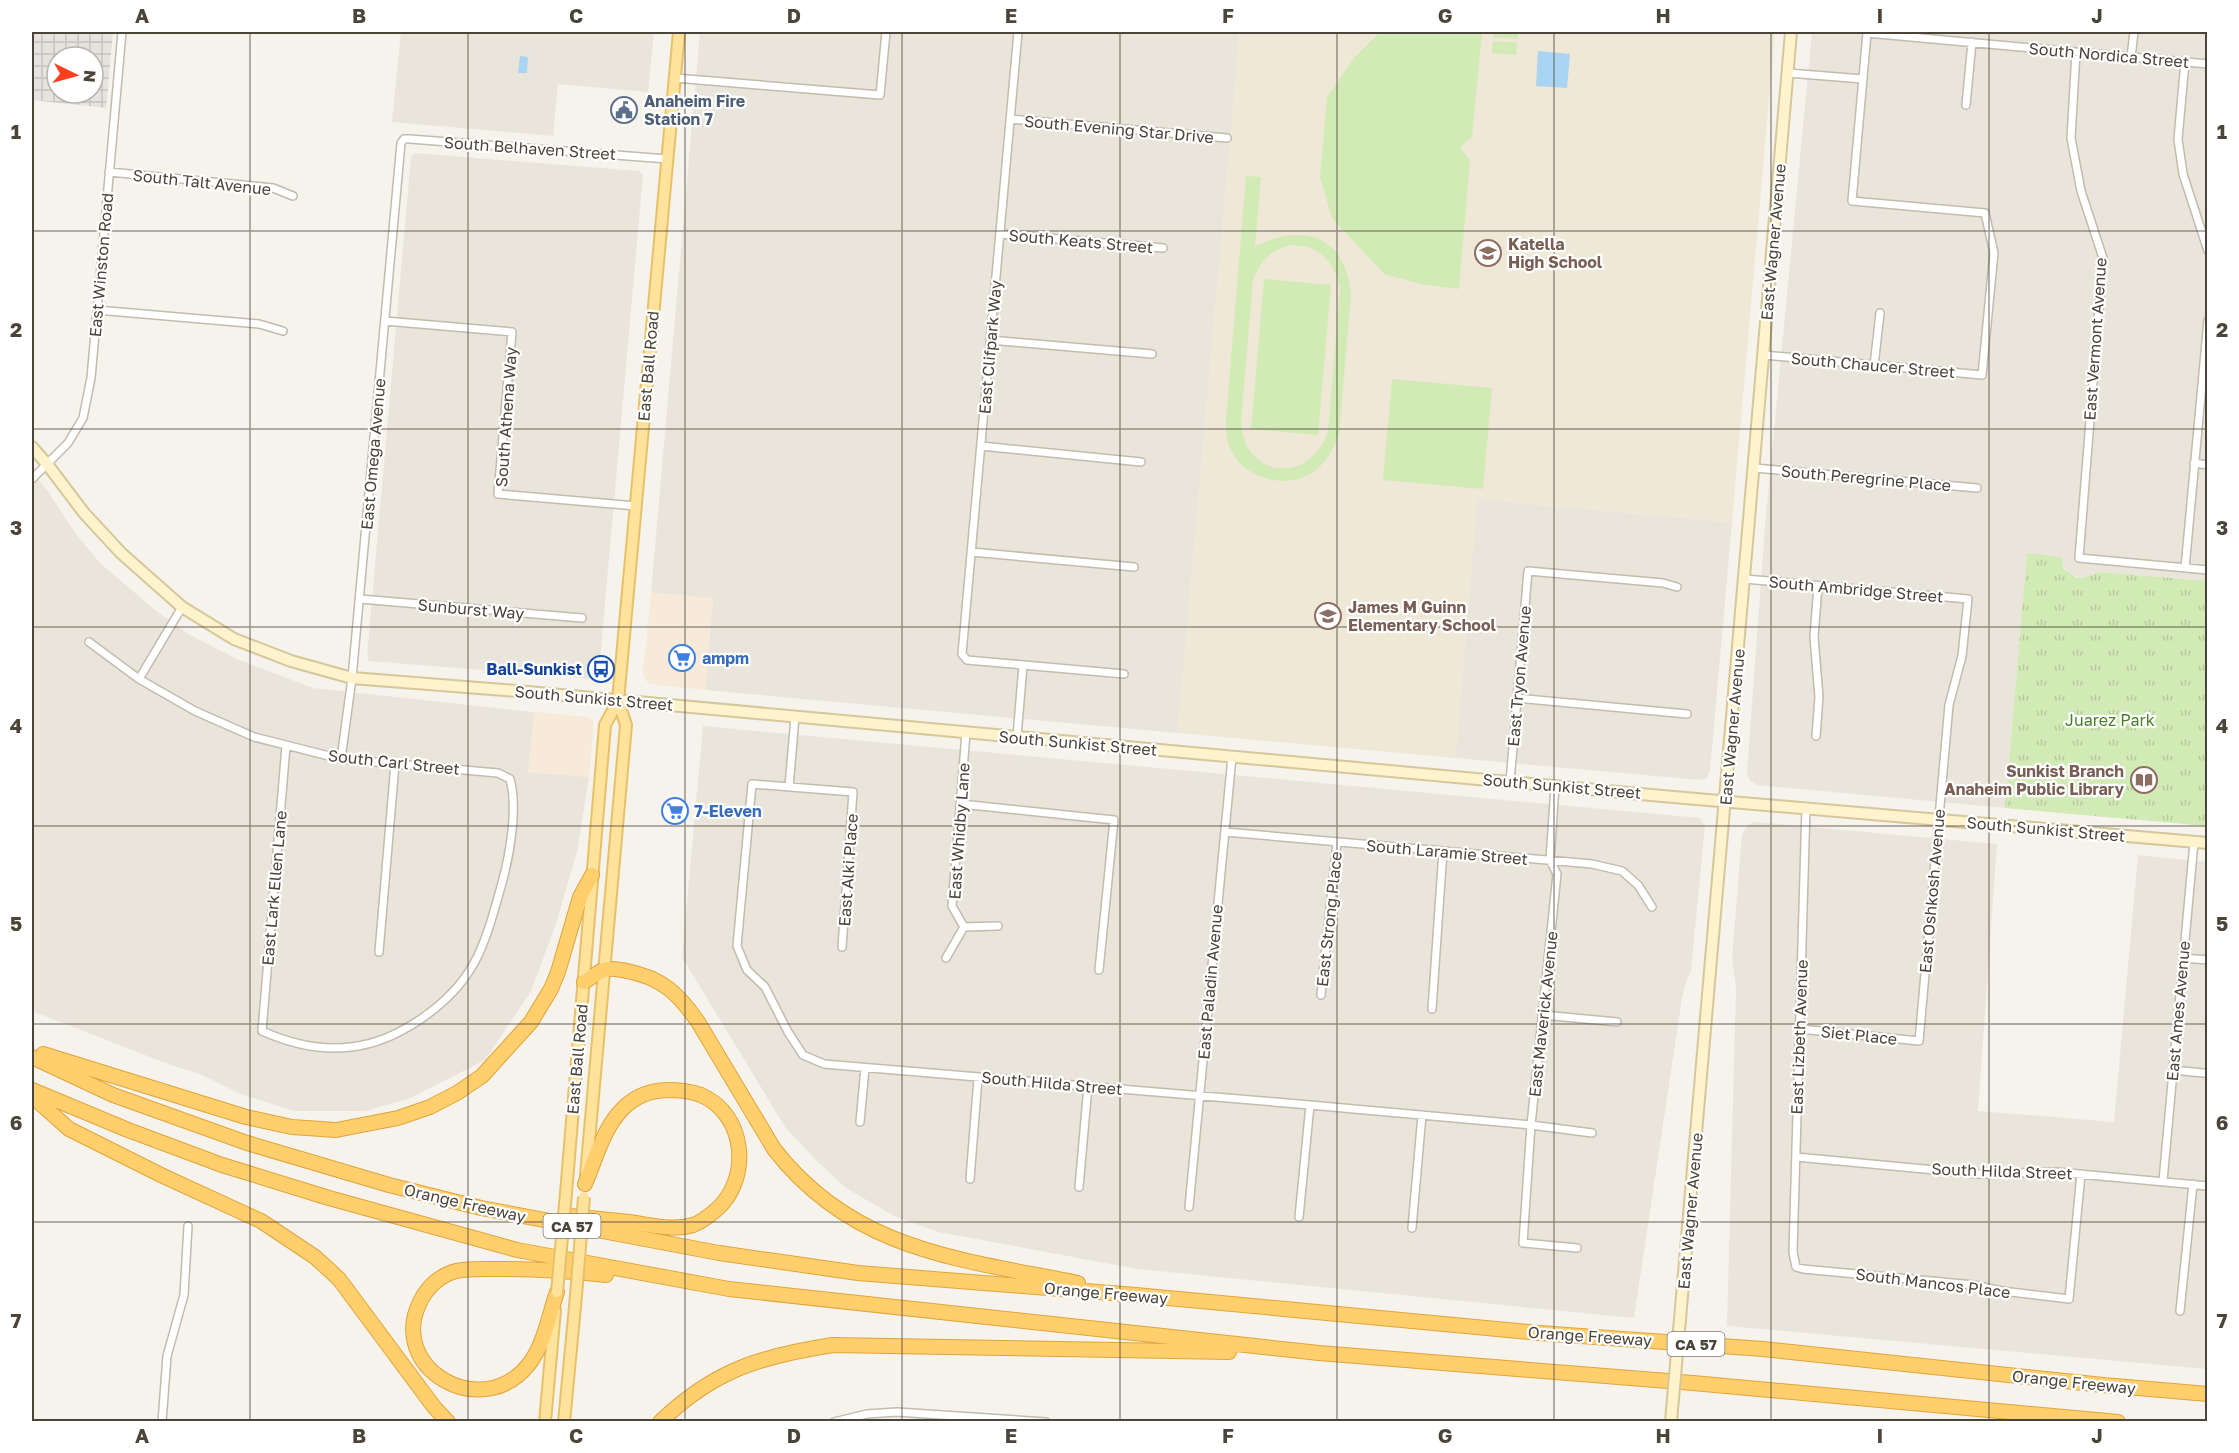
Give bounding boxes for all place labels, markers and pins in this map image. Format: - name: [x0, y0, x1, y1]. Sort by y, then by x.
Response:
- place label: Anaheim Fire Station 7: [644, 91, 745, 129]
- public building icon: Anaheim Fire Station 7: [609, 95, 639, 125]
- place label: Katella High School: [1508, 234, 1603, 272]
- school or university icon: Katella High School: [1473, 238, 1503, 268]
- place label: James M Guinn Elementary School: [1348, 597, 1497, 635]
- school or university icon: James M Guinn Elementary School: [1313, 601, 1343, 631]
- supermarket icon: ampm: [667, 643, 697, 673]
- place label: ampm: [702, 648, 749, 668]
- bus stop icon: Ball-Sunkist: [586, 654, 616, 684]
- place label: Ball-Sunkist: [486, 659, 582, 679]
- place label: Sunkist Branch Anaheim Public Library: [1944, 761, 2124, 799]
- library icon: Sunkist Branch Anaheim Public Library: [2129, 765, 2159, 795]
- supermarket icon: 7-Eleven: [660, 796, 690, 826]
- place label: 7-Eleven: [694, 801, 762, 821]

